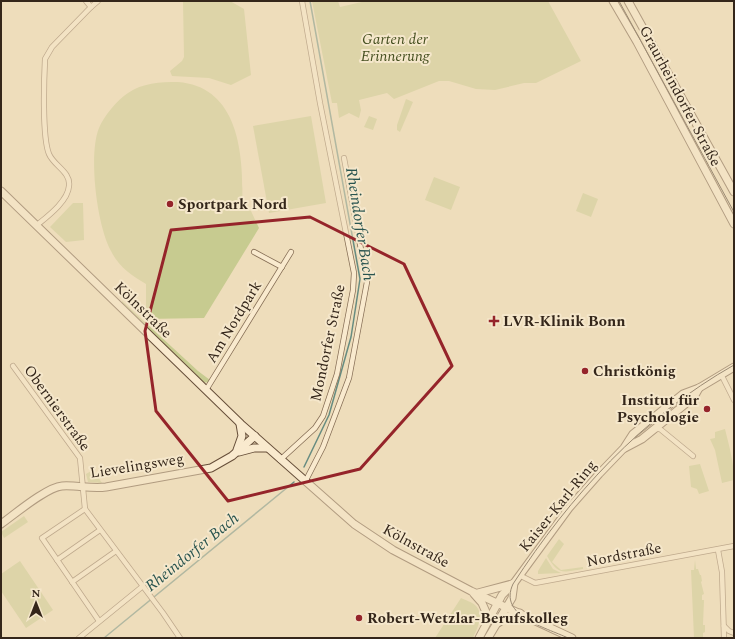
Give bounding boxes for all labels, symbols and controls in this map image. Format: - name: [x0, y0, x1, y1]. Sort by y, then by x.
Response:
- street label: Graurheindorfer Straße: [633, 21, 727, 171]
- park label: Garten der Erinnerung: [361, 28, 431, 68]
- water label: Rheindorfer Bach: [339, 166, 381, 282]
- place label: Sportpark Nord: [178, 193, 288, 216]
- marker: Sportpark Nord: [165, 199, 175, 209]
- street label: Kölnstraße: [109, 276, 177, 344]
- street label: Am Nordpark: [200, 276, 268, 368]
- street label: Mondorfer Straße: [304, 282, 352, 404]
- place label: LVR-Klinik Bonn: [503, 310, 626, 333]
- marker: LVR-Klinik Bonn: [488, 315, 500, 327]
- street label: Obernierstraße: [18, 360, 96, 456]
- place label: Christkönig: [593, 360, 676, 383]
- marker: Christkönig: [580, 366, 590, 376]
- place label: Institut für Psychologie: [617, 389, 700, 429]
- marker: Institut für Psychologie: [702, 404, 712, 414]
- street label: Lievelingsweg: [88, 447, 186, 485]
- street label: Kaiser-Karl-Ring: [514, 455, 602, 557]
- water label: Rheindorfer Bach: [140, 507, 244, 597]
- street label: Kölnstraße: [378, 518, 454, 574]
- street label: Nordstraße: [585, 536, 663, 574]
- north arrow: [16, 583, 56, 623]
- text: N: [32, 585, 41, 602]
- place label: Robert-Wetzlar-Berufskolleg: [367, 607, 568, 630]
- marker: Robert-Wetzlar-Berufskolleg: [354, 613, 364, 623]

